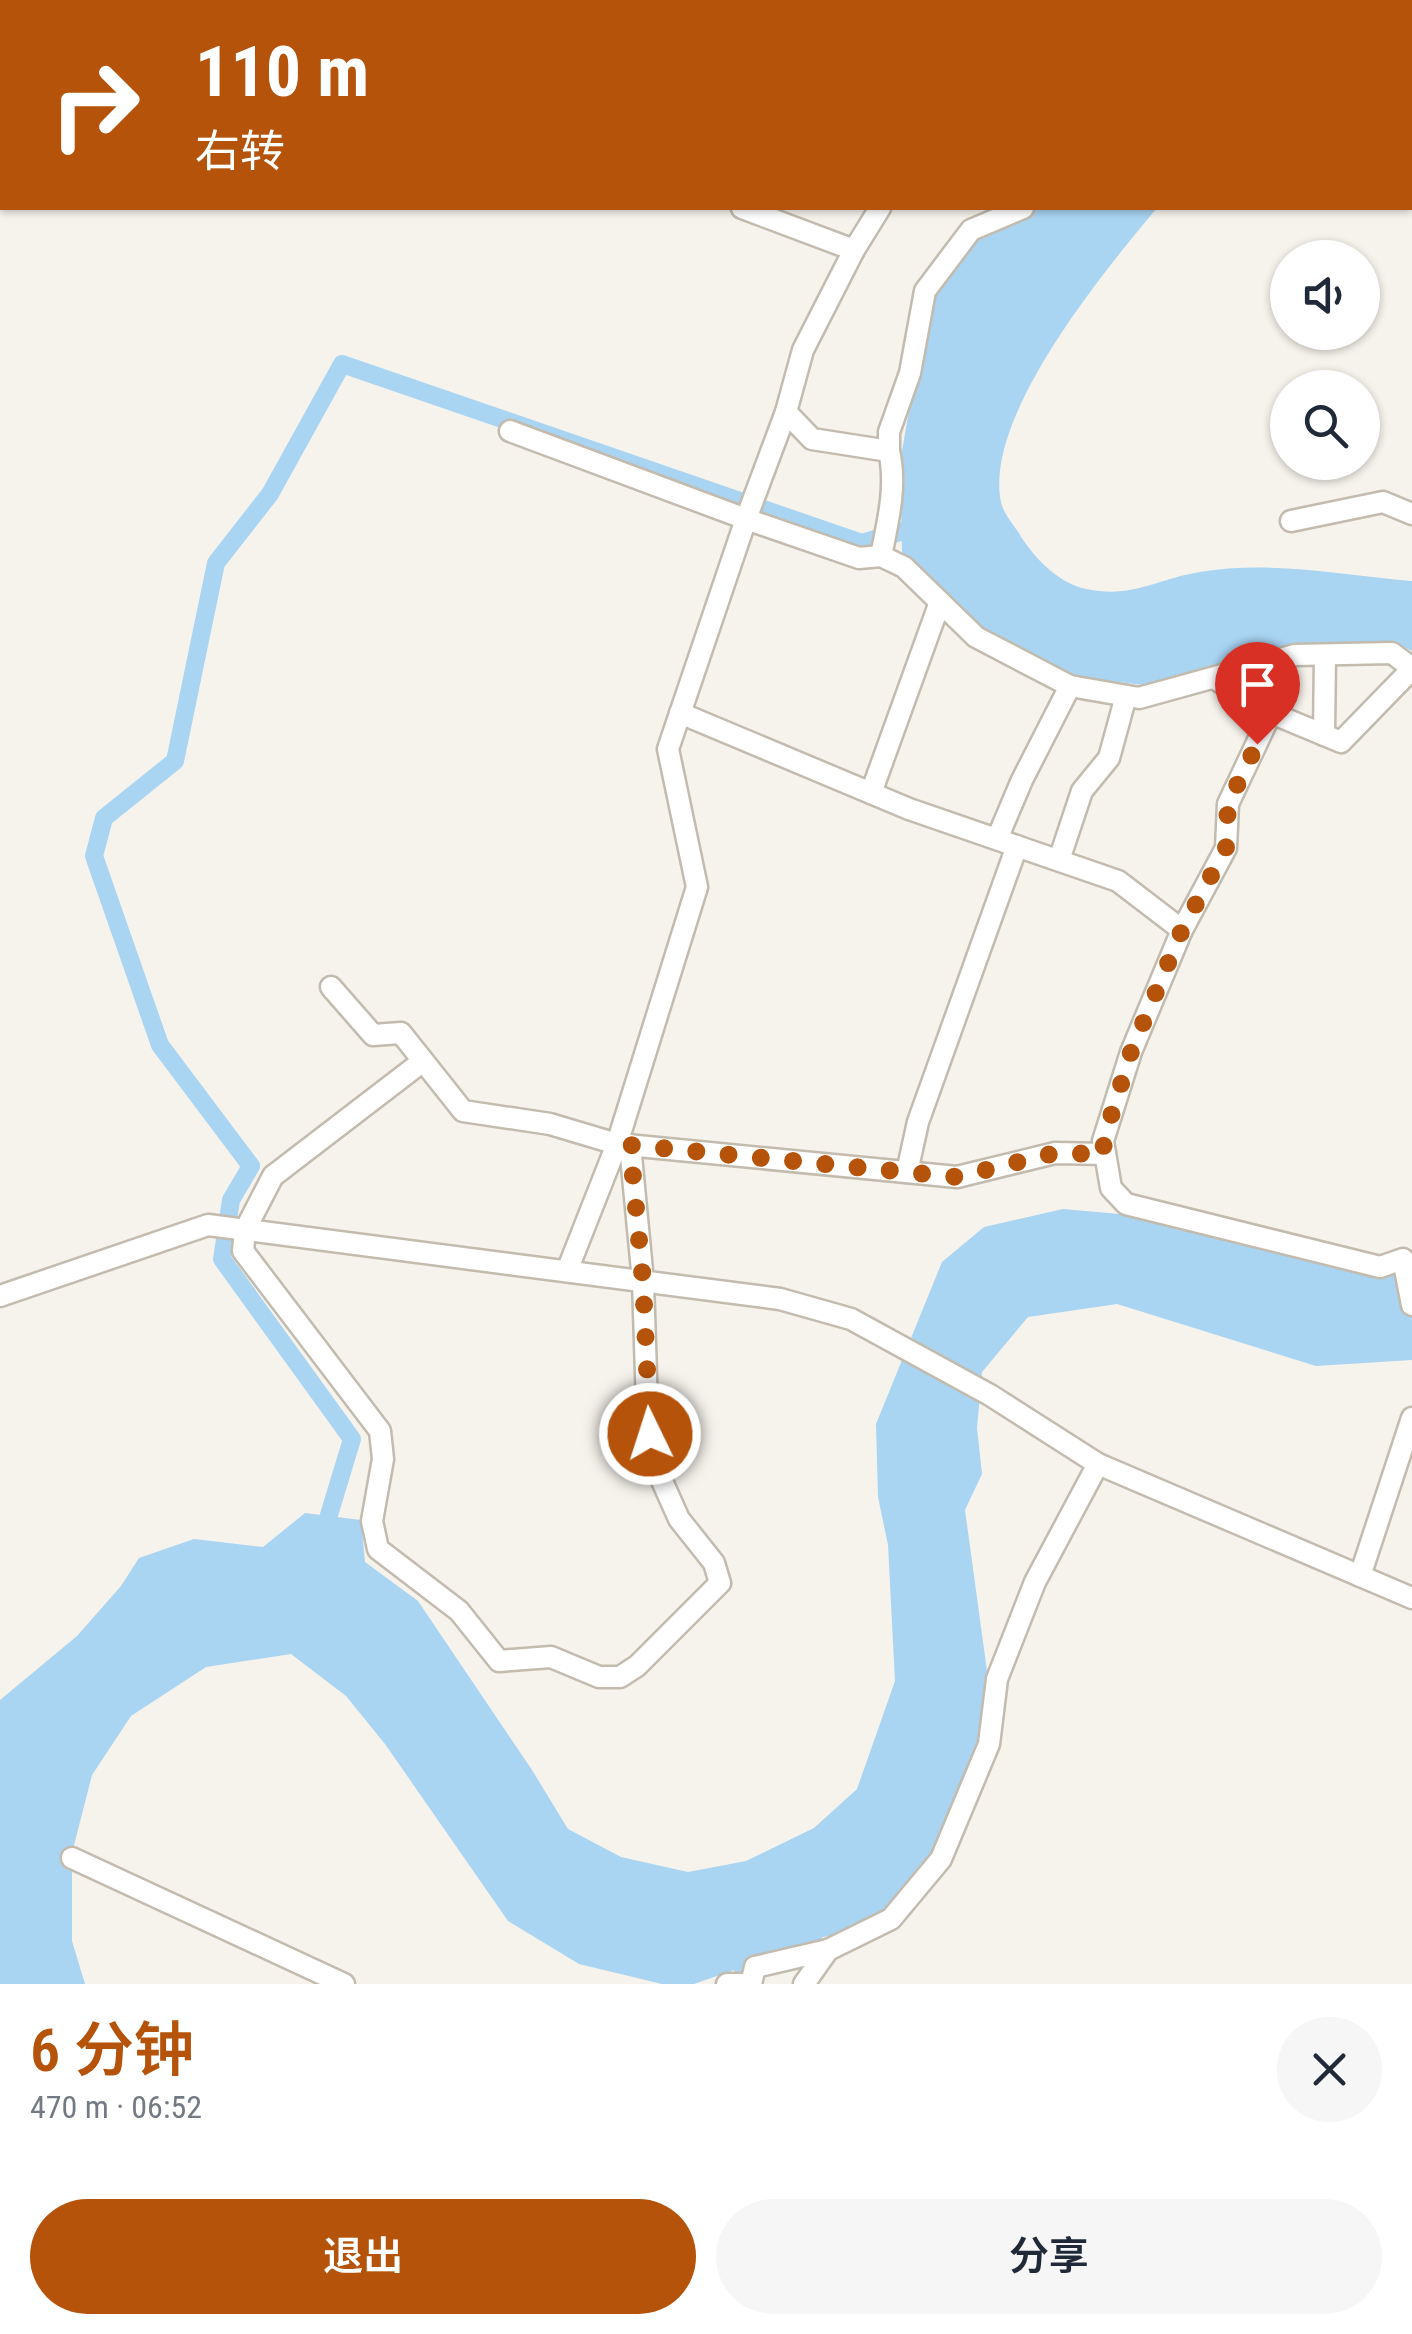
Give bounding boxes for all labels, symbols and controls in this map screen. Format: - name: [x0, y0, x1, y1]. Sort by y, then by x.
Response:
- text: 110 m: [195, 31, 369, 113]
- icon: right: [30, 40, 160, 170]
- text: 右转: [195, 125, 285, 178]
- map controls: [1270, 240, 1380, 480]
- button: sound: [1270, 240, 1380, 350]
- button: search: [1270, 370, 1380, 480]
- pin: [1215, 642, 1300, 745]
- icon: arrive: [1230, 657, 1285, 712]
- position arrow: [598, 1382, 702, 1486]
- text: 6 分钟: [30, 2015, 194, 2086]
- button: close: [1277, 2017, 1382, 2122]
- text: 470 m · 06:52: [30, 2088, 202, 2126]
- button: 退出: [30, 2199, 696, 2314]
- button: 分享: [716, 2199, 1382, 2314]

